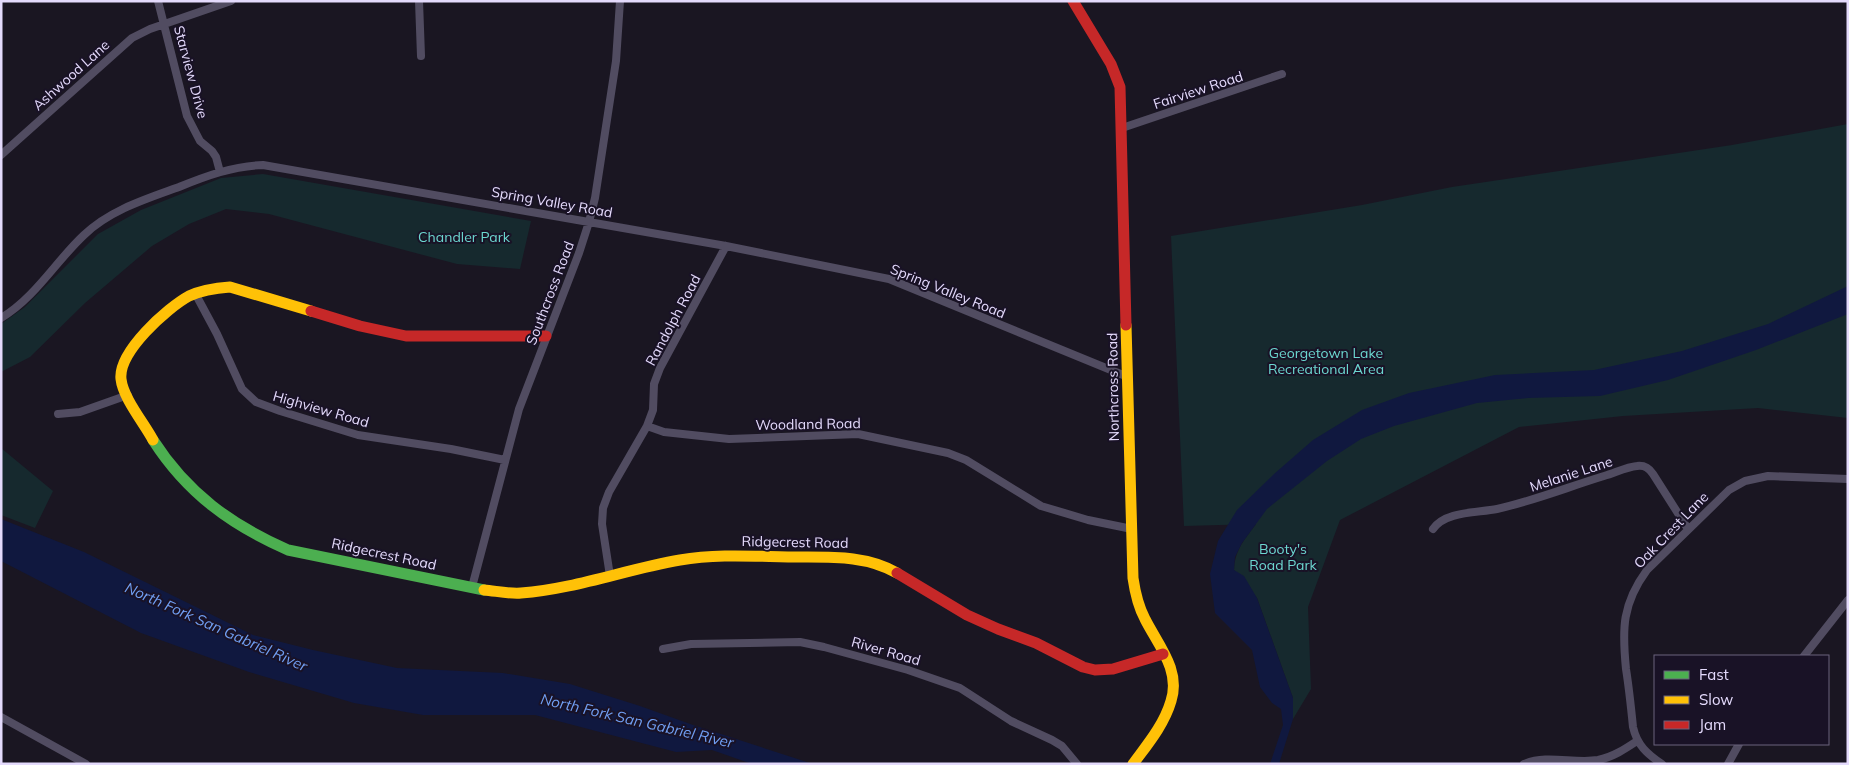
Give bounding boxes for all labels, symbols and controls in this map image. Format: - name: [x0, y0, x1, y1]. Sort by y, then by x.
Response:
- street label: Starview Drive: [170, 24, 212, 120]
- street label: Ashwood Lane: [29, 36, 113, 114]
- street label: Fairview Road: [1151, 67, 1245, 113]
- street label: Spring Valley Road: [490, 182, 614, 222]
- park label: Chandler Park: [418, 228, 511, 246]
- street label: Southcross Road: [522, 239, 578, 347]
- street label: Spring Valley Road: [888, 260, 1008, 322]
- street label: Randolph Road: [641, 271, 705, 369]
- street label: Northcross Road: [1103, 332, 1123, 442]
- park label: Georgetown Lake Recreational Area: [1268, 344, 1384, 378]
- street label: Highview Road: [271, 387, 371, 431]
- street label: Woodland Road: [755, 414, 861, 434]
- street label: Melanie Lane: [1527, 452, 1615, 496]
- street label: Oak Crest Lane: [1630, 488, 1712, 572]
- street label: Ridgecrest Road: [741, 532, 849, 552]
- street label: Ridgecrest Road: [330, 534, 438, 574]
- park label: Booty's Road Park: [1249, 540, 1318, 574]
- water label: North Fork San Gabriel River: [122, 578, 311, 676]
- street label: River Road: [849, 633, 923, 669]
- legend: [1654, 655, 1829, 745]
- text: Fast: [1699, 665, 1729, 684]
- water label: North Fork San Gabriel River: [539, 689, 736, 752]
- text: Slow: [1699, 690, 1733, 709]
- text: Jam: [1699, 715, 1726, 734]

